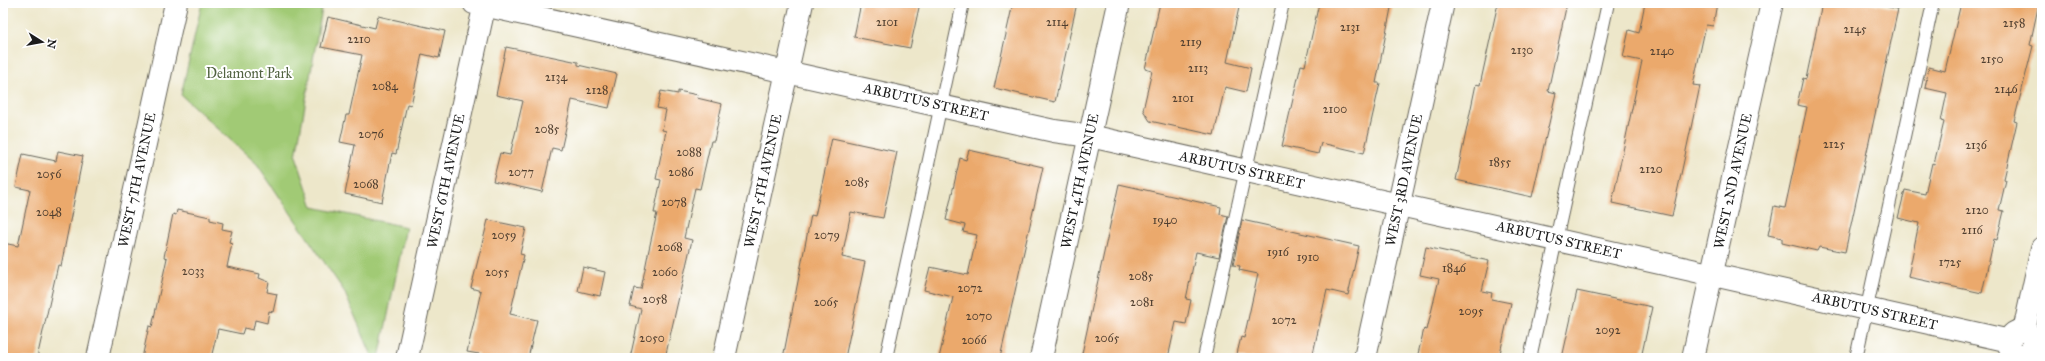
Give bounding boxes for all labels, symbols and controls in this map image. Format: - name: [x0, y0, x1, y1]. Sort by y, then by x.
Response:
- house number: 2101: [876, 15, 898, 29]
- house number: 2114: [1046, 15, 1068, 29]
- house number: 2158: [2003, 16, 2025, 30]
- house number: 2131: [1340, 20, 1360, 34]
- north arrow: [22, 22, 62, 62]
- house number: 2145: [1844, 22, 1867, 36]
- house number: 2210: [347, 32, 371, 46]
- house number: 2119: [1180, 35, 1202, 49]
- text: N: [44, 38, 59, 50]
- house number: 2130: [1511, 43, 1533, 57]
- house number: 2140: [1650, 44, 1674, 58]
- house number: 2150: [1980, 52, 2004, 66]
- house number: 2113: [1188, 61, 1208, 75]
- park label: Delamont Park: [206, 65, 293, 82]
- house number: 2134: [545, 70, 567, 84]
- house number: 2084: [372, 79, 398, 93]
- street label: ARBUTUS STREET: [861, 79, 991, 125]
- house number: 2146: [1994, 82, 2019, 96]
- house number: 2128: [586, 83, 608, 97]
- house number: 2101: [1172, 91, 1194, 105]
- house number: 2100: [1323, 102, 1347, 116]
- street label: WEST 7TH AVENUE: [114, 111, 160, 249]
- street label: WEST 6TH AVENUE: [423, 112, 469, 250]
- street label: WEST 4TH AVENUE: [1057, 112, 1103, 250]
- street label: WEST 3RD AVENUE: [1382, 112, 1426, 248]
- street label: WEST 2ND AVENUE: [1710, 112, 1756, 250]
- street label: WEST 5TH AVENUE: [741, 113, 785, 249]
- house number: 2085: [535, 122, 560, 136]
- house number: 2076: [358, 127, 385, 141]
- house number: 2125: [1823, 137, 1845, 151]
- house number: 2136: [1965, 138, 1988, 152]
- house number: 2088: [676, 145, 702, 159]
- street label: ARBUTUS STREET: [1177, 147, 1307, 193]
- house number: 1855: [1489, 155, 1512, 169]
- house number: 2120: [1639, 162, 1663, 176]
- house number: 2077: [508, 165, 534, 179]
- house number: 2086: [668, 165, 695, 179]
- house number: 2056: [37, 167, 62, 181]
- house number: 2085: [845, 175, 870, 189]
- house number: 2068: [353, 177, 379, 191]
- house number: 2078: [661, 195, 687, 209]
- house number: 2120: [1965, 203, 1989, 217]
- house number: 2048: [36, 205, 62, 219]
- house number: 1940: [1153, 213, 1177, 227]
- street label: ARBUTUS STREET: [1494, 217, 1624, 263]
- house number: 2116: [1961, 223, 1984, 237]
- house number: 2059: [492, 228, 516, 242]
- house number: 2079: [814, 228, 840, 242]
- house number: 2068: [657, 240, 683, 254]
- house number: 1916: [1267, 245, 1290, 259]
- house number: 1910: [1297, 250, 1319, 264]
- house number: 1725: [1939, 255, 1962, 269]
- house number: 1846: [1442, 261, 1467, 275]
- house number: 2033: [182, 264, 204, 278]
- house number: 2055: [485, 265, 509, 279]
- house number: 2060: [652, 265, 678, 279]
- house number: 2085: [1129, 269, 1154, 283]
- house number: 2072: [957, 281, 983, 295]
- street label: ARBUTUS STREET: [1810, 288, 1940, 334]
- house number: 2058: [643, 292, 667, 306]
- house number: 2065: [814, 295, 839, 309]
- house number: 2081: [1130, 295, 1154, 309]
- house number: 2095: [1459, 304, 1484, 318]
- house number: 2070: [966, 309, 992, 323]
- house number: 2072: [1271, 313, 1297, 327]
- house number: 2092: [1595, 323, 1621, 337]
- house number: 2050: [639, 331, 665, 345]
- house number: 2065: [1095, 331, 1120, 345]
- house number: 2066: [961, 333, 987, 347]

